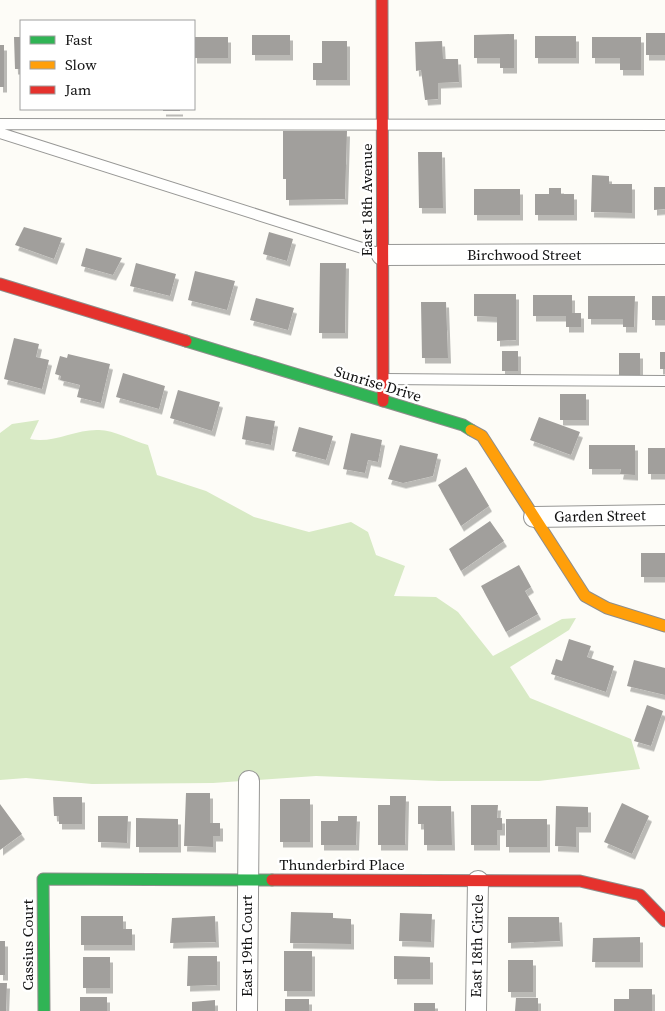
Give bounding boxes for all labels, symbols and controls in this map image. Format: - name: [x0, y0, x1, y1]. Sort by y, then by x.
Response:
- legend: [20, 20, 195, 110]
- text: Fast: [65, 29, 92, 50]
- text: Slow: [65, 54, 97, 75]
- text: Jam: [64, 79, 92, 100]
- street label: East 18th Avenue: [356, 143, 377, 257]
- street label: Birchwood Street: [467, 244, 581, 265]
- street label: Sunrise Drive: [332, 360, 425, 407]
- street label: Garden Street: [554, 504, 646, 527]
- street label: Thunderbird Place: [279, 854, 405, 875]
- street label: East 18th Circle: [465, 894, 488, 998]
- street label: East 19th Court: [236, 895, 257, 997]
- street label: Cassius Court: [17, 899, 38, 991]

